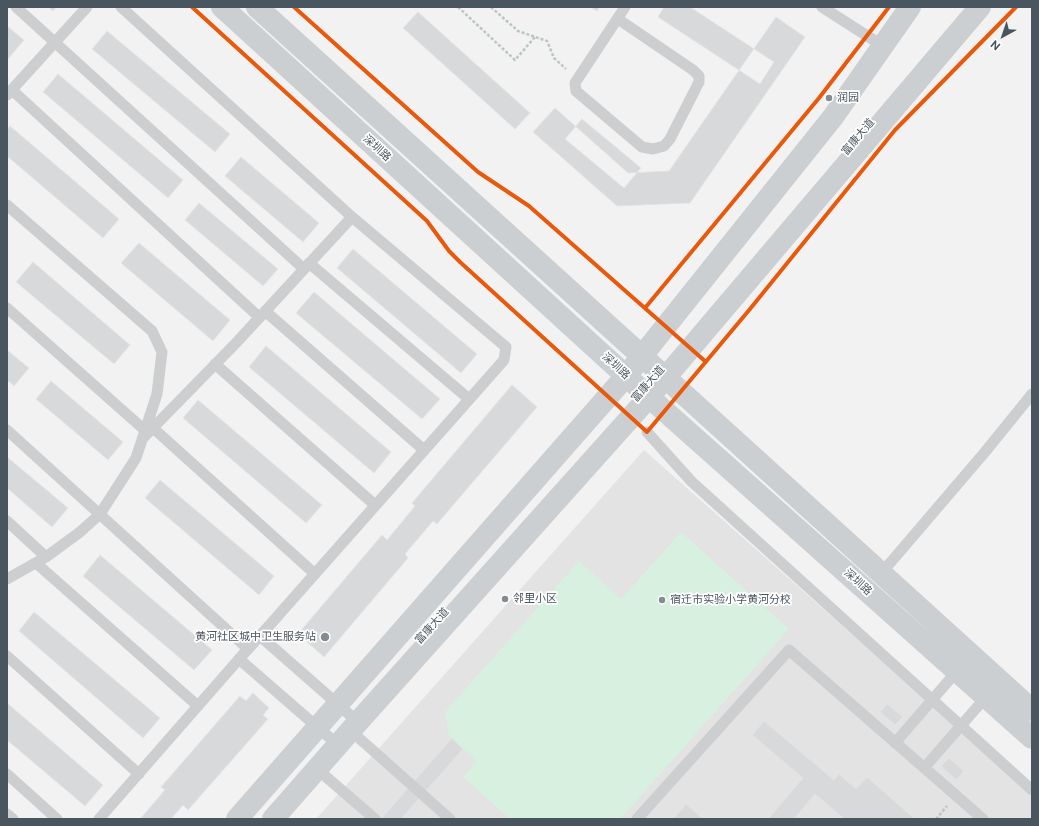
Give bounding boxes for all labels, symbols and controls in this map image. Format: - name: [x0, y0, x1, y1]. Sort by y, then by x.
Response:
- north arrow: [983, 16, 1023, 56]
- text: N: [988, 38, 1002, 53]
- place label: 润园: [837, 91, 859, 105]
- marker: 润园: [824, 93, 834, 103]
- street label: 富康大道: [839, 116, 877, 158]
- street label: 深圳路: [360, 132, 394, 164]
- street label: 深圳路: [599, 350, 633, 382]
- street label: 富康大道: [629, 363, 667, 405]
- street label: 深圳路: [841, 566, 875, 598]
- place label: 邻里小区: [513, 592, 557, 606]
- place label: 宿迁市实验小学黄河分校: [670, 593, 791, 607]
- marker: 邻里小区: [500, 594, 510, 604]
- marker: 宿迁市实验小学黄河分校: [657, 595, 667, 605]
- street label: 富康大道: [412, 605, 452, 647]
- place label: 黄河社区城中卫生服务站: [195, 630, 316, 644]
- marker: 黄河社区城中卫生服务站: [319, 631, 331, 643]

